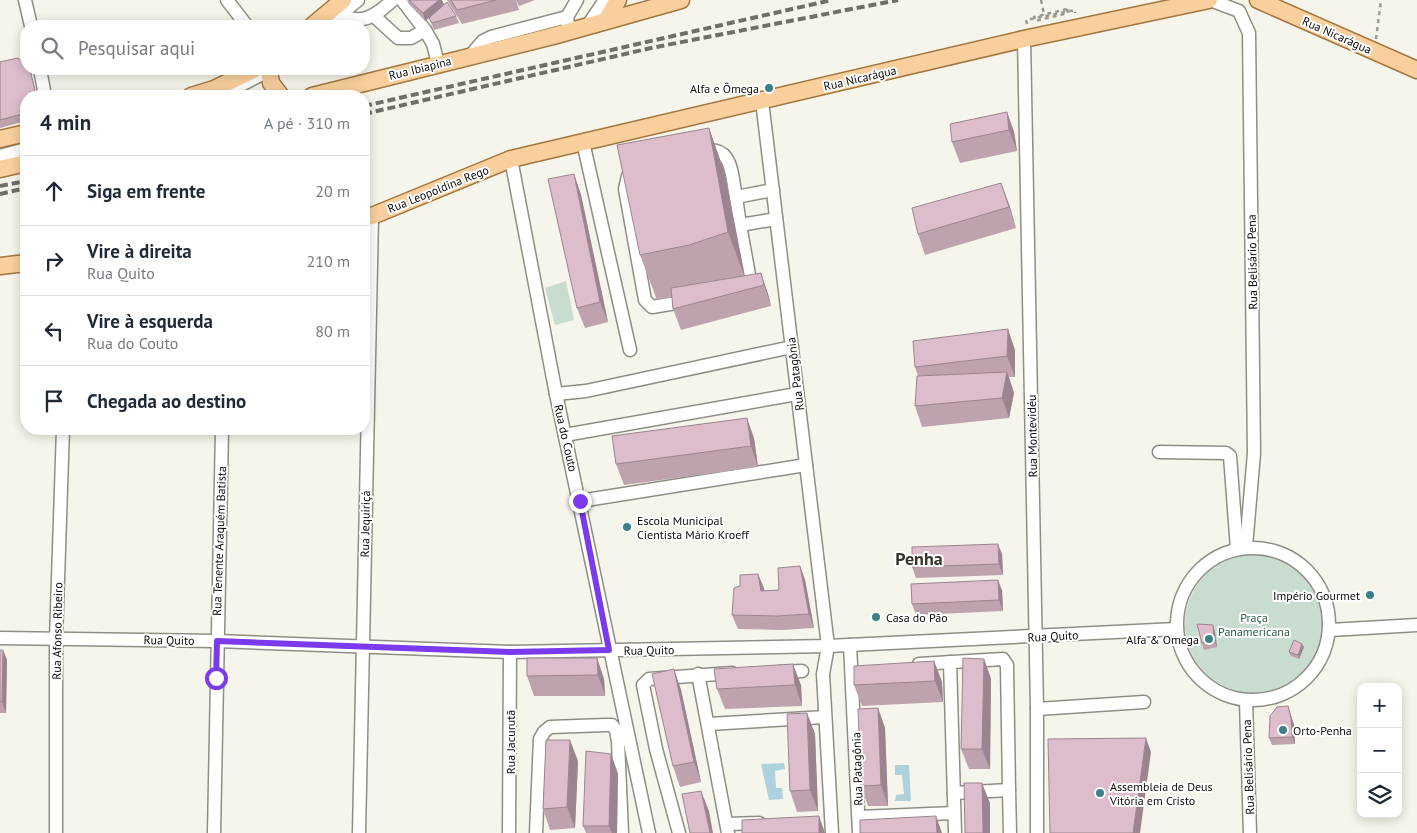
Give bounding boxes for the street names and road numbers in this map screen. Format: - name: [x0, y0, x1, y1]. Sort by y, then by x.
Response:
- street label: Rua Nicarágua: [1300, 13, 1374, 57]
- street label: Rua Ibiapina: [387, 53, 453, 83]
- street label: Rua Nicarágua: [822, 62, 898, 94]
- street label: Rua Leopoldina Rego: [385, 162, 491, 216]
- street label: Rua Belisário Pena: [1244, 214, 1260, 310]
- street label: Rua Patagônia: [783, 337, 807, 411]
- street label: Rua Montevidéu: [1024, 394, 1040, 478]
- street label: Rua do Couto: [551, 403, 581, 473]
- street label: Rua Tenente Araquém Batista: [209, 466, 229, 616]
- street label: Rua Jequiriçá: [357, 490, 373, 558]
- street label: Rua Afonso Ribeiro: [49, 582, 65, 680]
- street label: Rua Quito: [1027, 627, 1079, 645]
- street label: Rua Quito: [143, 632, 195, 648]
- street label: Rua Quito: [623, 642, 675, 658]
- street label: Rua Jacurutã: [503, 710, 518, 774]
- street label: Rua Belisário Pena: [1239, 719, 1257, 815]
- street label: Rua Patagônia: [848, 732, 866, 806]

